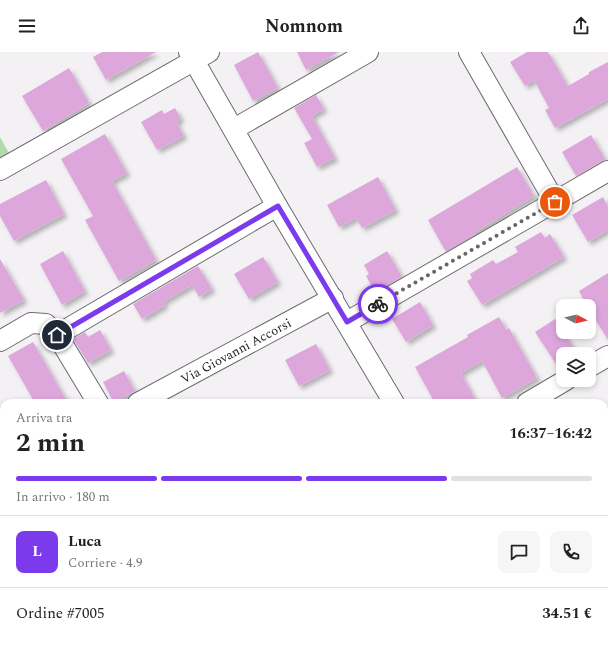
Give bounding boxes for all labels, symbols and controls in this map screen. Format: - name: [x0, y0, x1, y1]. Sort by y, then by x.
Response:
- text: Nomnom: [265, 13, 343, 40]
- icon: menu: [16, 15, 38, 37]
- icon: share: [570, 15, 592, 37]
- pin: [538, 185, 572, 219]
- icon: bag: [544, 191, 566, 213]
- courier: [358, 284, 398, 324]
- icon: bike: [367, 293, 389, 315]
- north arrow: [556, 299, 596, 339]
- map controls: [556, 299, 596, 387]
- street label: Via Giovanni Accorsi: [177, 313, 295, 389]
- pin: [40, 318, 74, 352]
- icon: home: [46, 324, 68, 346]
- button: layers: [556, 347, 596, 387]
- text: Arriva tra: [16, 408, 72, 428]
- text: 16:37–16:42: [509, 422, 592, 445]
- text: 2 min: [16, 423, 85, 463]
- text: In arrivo · 180 m: [16, 487, 110, 507]
- text: Luca: [68, 530, 102, 553]
- button: chat: [498, 531, 540, 573]
- button: phone: [550, 531, 592, 573]
- text: L: [32, 540, 42, 563]
- text: Corriere · 4.9: [68, 553, 143, 573]
- text: Ordine #7005: [16, 602, 104, 625]
- text: 34.51 €: [542, 602, 592, 625]

